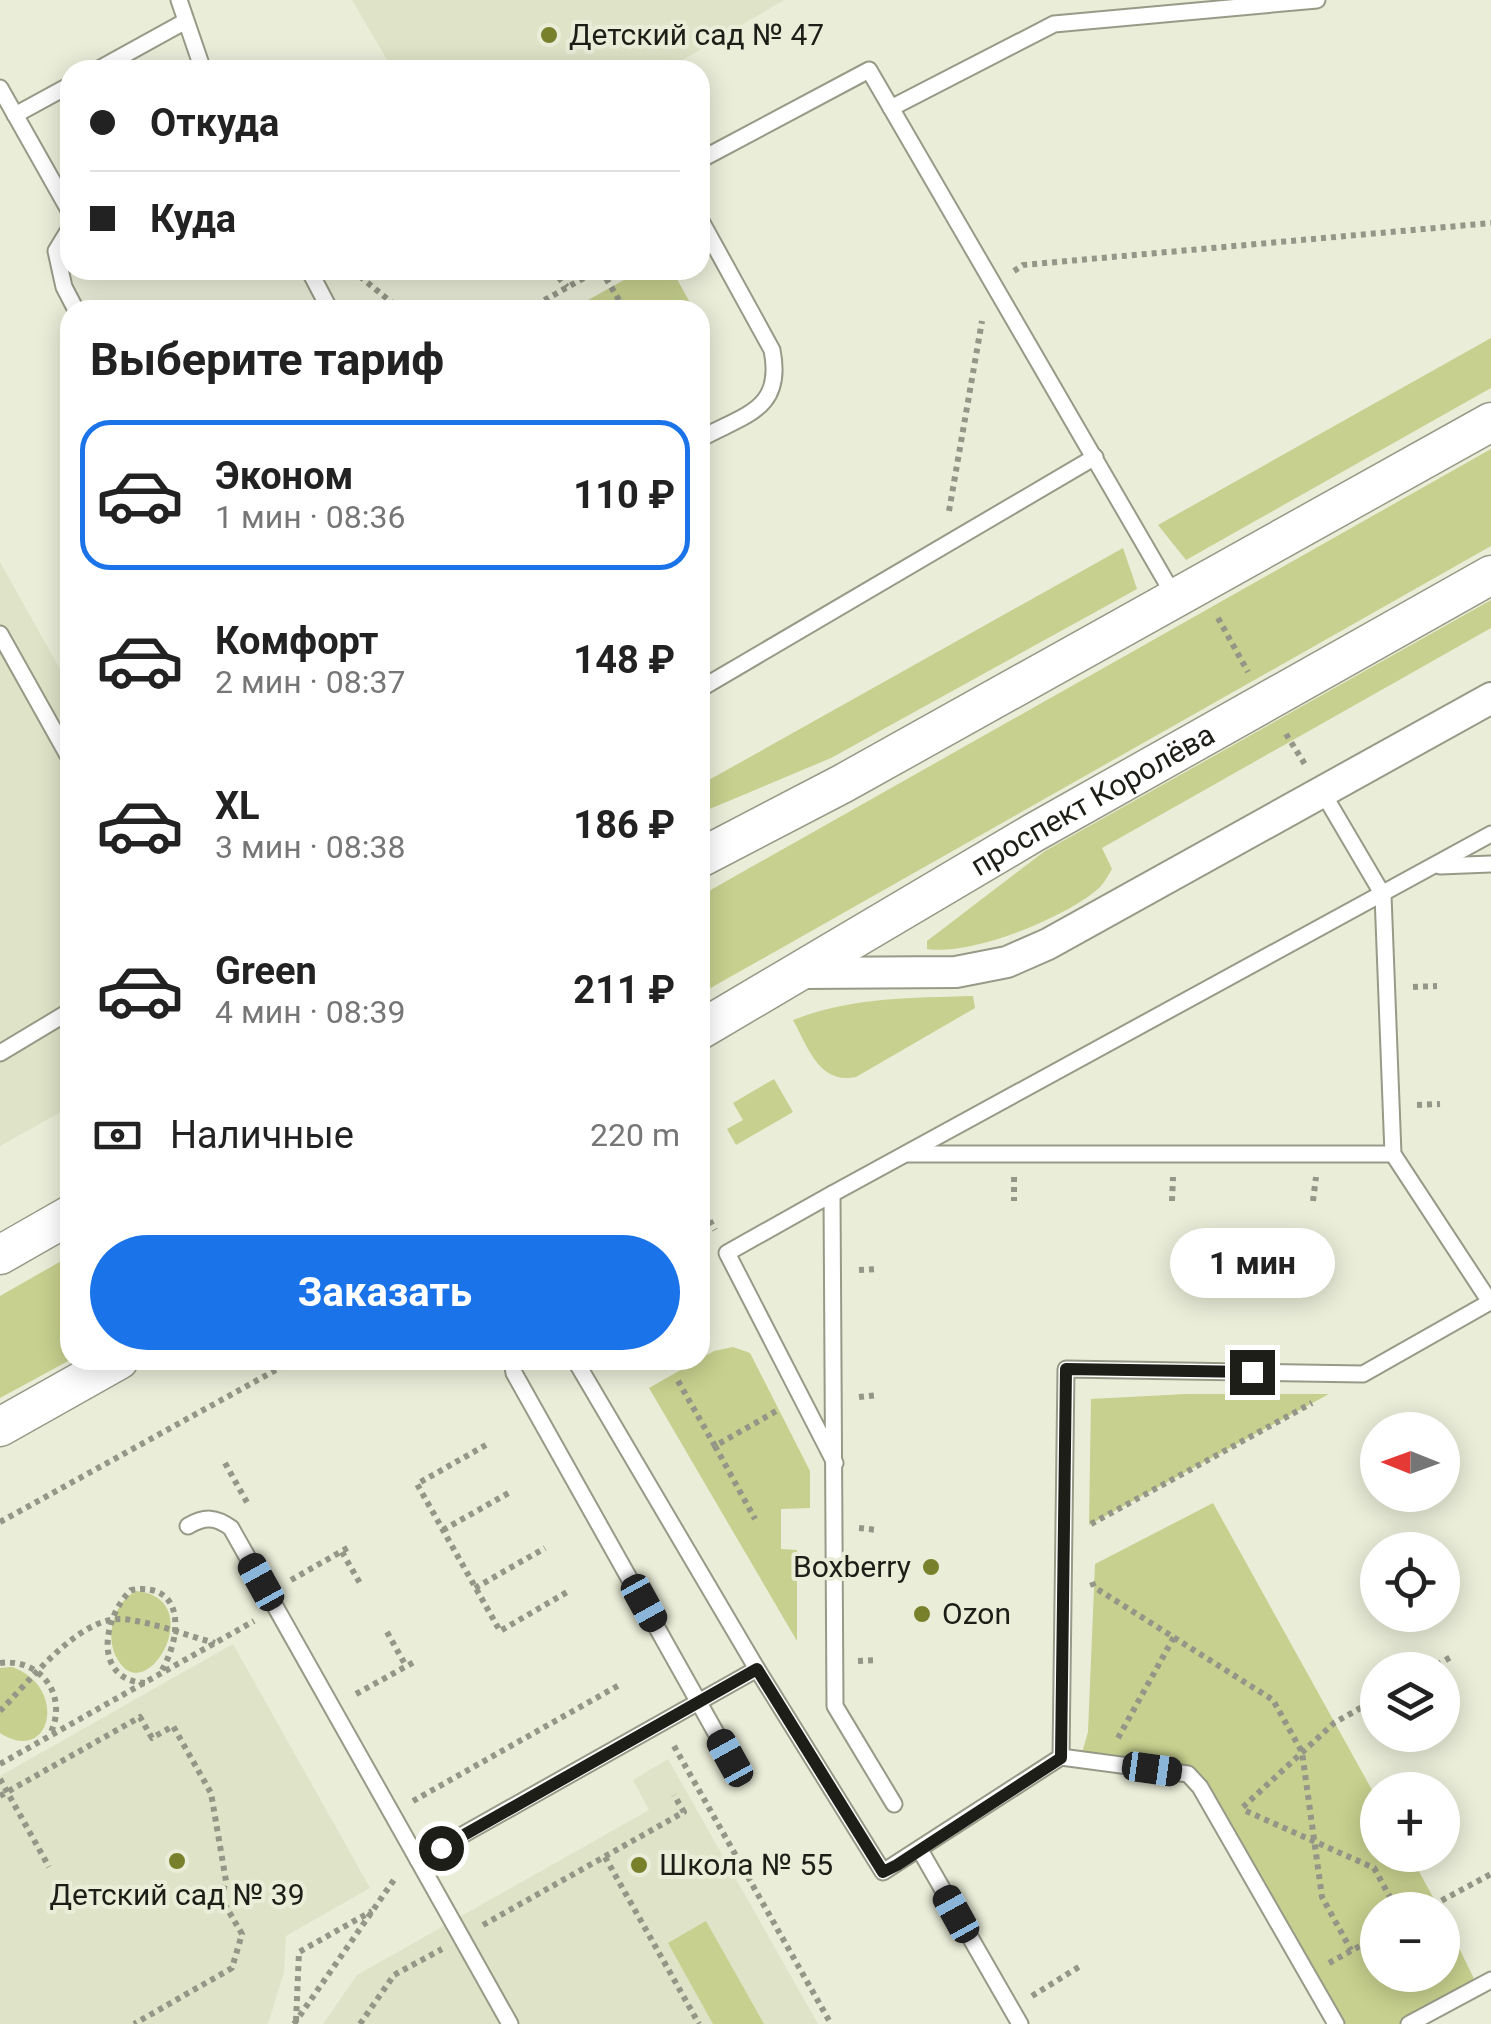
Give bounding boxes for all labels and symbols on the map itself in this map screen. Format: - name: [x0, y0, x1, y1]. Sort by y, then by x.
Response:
- place label: Детский сад № 47: [569, 17, 824, 52]
- marker: Детский сад № 47: [538, 24, 560, 46]
- street label: проспект Королёва: [964, 716, 1220, 883]
- callout: 1 мин: [1170, 1227, 1334, 1297]
- route end: [1230, 1350, 1275, 1395]
- north arrow: [1360, 1412, 1460, 1512]
- car: [233, 1548, 289, 1616]
- place label: Boxberry: [793, 1549, 911, 1584]
- marker: Boxberry: [920, 1556, 942, 1578]
- car: [616, 1569, 672, 1637]
- place label: Ozon: [942, 1596, 1011, 1631]
- marker: Ozon: [911, 1603, 933, 1625]
- car: [702, 1724, 758, 1792]
- car: [1120, 1750, 1184, 1788]
- route start: [419, 1826, 464, 1871]
- place label: Школа № 55: [659, 1847, 833, 1882]
- marker: Детский сад № 39: [166, 1850, 188, 1872]
- marker: Школа № 55: [628, 1854, 650, 1876]
- place label: Детский сад № 39: [49, 1877, 305, 1912]
- car: [928, 1880, 984, 1948]

